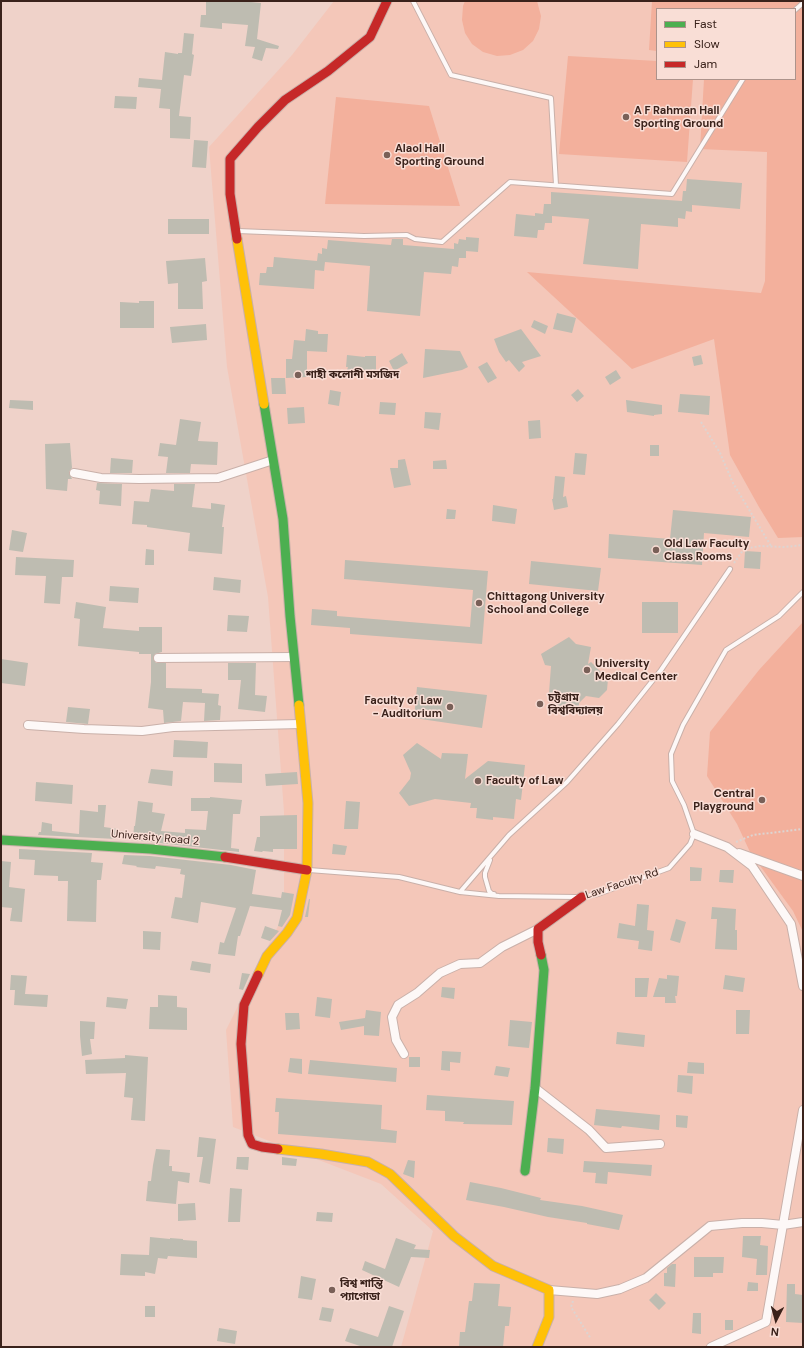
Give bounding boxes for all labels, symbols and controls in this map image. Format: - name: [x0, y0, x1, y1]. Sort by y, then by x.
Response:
- legend: [656, 8, 796, 80]
- text: Fast: [694, 16, 717, 32]
- text: Slow: [694, 36, 720, 52]
- text: Jam: [694, 56, 717, 72]
- place label: A F Rahman Hall Sporting Ground: [634, 104, 723, 130]
- marker: A F Rahman Hall Sporting Ground: [621, 112, 631, 122]
- place label: Alaol Hall Sporting Ground: [395, 142, 484, 168]
- marker: Alaol Hall Sporting Ground: [382, 150, 392, 160]
- place label: শাহী কলোনী মসজিদ: [306, 368, 399, 382]
- marker: শাহী কলোনী মসজিদ: [293, 370, 303, 380]
- place label: Old Law Faculty Class Rooms: [664, 537, 749, 563]
- marker: Old Law Faculty Class Rooms: [651, 545, 661, 555]
- place label: Chittagong University School and College: [487, 590, 605, 616]
- marker: Chittagong University School and College: [474, 598, 484, 608]
- place label: University Medical Center: [595, 657, 678, 683]
- marker: University Medical Center: [582, 665, 592, 675]
- place label: চট্টগ্রাম বিশ্ববিদ্যালয়: [548, 691, 603, 717]
- place label: Faculty of Law - Auditorium: [365, 694, 442, 720]
- marker: চট্টগ্রাম বিশ্ববিদ্যালয়: [535, 699, 545, 709]
- marker: Faculty of Law - Auditorium: [445, 702, 455, 712]
- place label: Faculty of Law: [486, 774, 563, 788]
- marker: Faculty of Law: [473, 776, 483, 786]
- place label: Central Playground: [693, 787, 754, 813]
- marker: Central Playground: [757, 795, 767, 805]
- street label: University Road 2: [110, 828, 200, 848]
- street label: Law Faculty Rd: [584, 866, 660, 902]
- place label: বিশ্ব শান্তি প্যাগোডা: [340, 1277, 383, 1303]
- marker: বিশ্ব শান্তি প্যাগোডা: [327, 1285, 337, 1295]
- north arrow: [756, 1300, 796, 1340]
- text: N: [770, 1325, 779, 1339]

